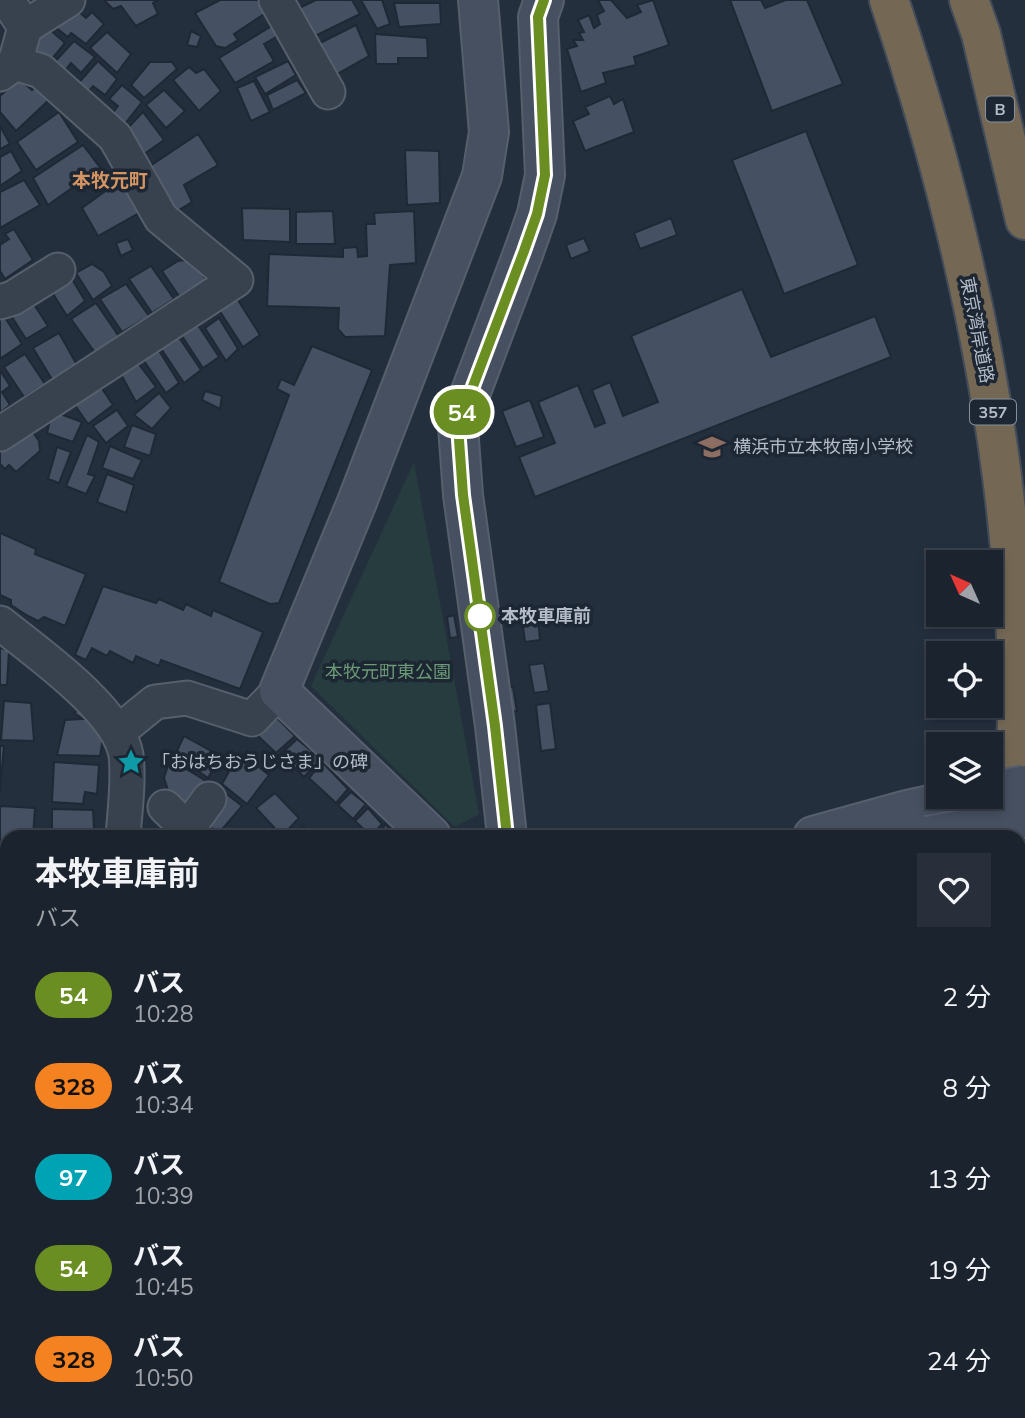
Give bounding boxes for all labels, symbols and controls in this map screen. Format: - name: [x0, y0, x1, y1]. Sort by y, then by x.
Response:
- road number: B: [986, 96, 1014, 122]
- district label: 本牧元町: [72, 168, 148, 192]
- street label: 東京湾岸道路: [956, 275, 999, 385]
- line badge: 54: [430, 389, 494, 435]
- text: 54: [448, 397, 476, 427]
- road number: 357: [970, 400, 1016, 424]
- school or university icon: 横浜市立本牧南小学校: [697, 432, 727, 462]
- place label: 横浜市立本牧南小学校: [733, 435, 913, 458]
- north arrow: [926, 550, 1003, 626]
- map controls: [926, 550, 1003, 809]
- marker: 本牧車庫前: [465, 601, 495, 631]
- place label: 本牧車庫前: [501, 604, 591, 627]
- button: locate: [926, 641, 1003, 718]
- park label: 本牧元町東公園: [325, 660, 451, 683]
- button: layers: [926, 732, 1003, 809]
- place icon: 「おはちおうじさま」の碑: [116, 747, 146, 777]
- place label: 「おはちおうじさま」の碑: [152, 750, 368, 773]
- text: 本牧車庫前: [35, 852, 200, 893]
- button: heart: [917, 853, 991, 927]
- text: バス: [35, 903, 81, 932]
- text: バス: [133, 966, 185, 999]
- text: 54: [59, 980, 88, 1010]
- text: 2 分: [943, 980, 991, 1013]
- text: 10:28: [133, 999, 193, 1028]
- text: バス: [133, 1057, 185, 1090]
- text: 328: [52, 1071, 95, 1101]
- text: 8 分: [943, 1071, 991, 1104]
- text: 10:34: [133, 1090, 193, 1119]
- text: バス: [133, 1148, 185, 1181]
- text: 97: [59, 1162, 88, 1192]
- text: 13 分: [927, 1162, 991, 1195]
- text: 10:39: [133, 1181, 193, 1210]
- text: バス: [133, 1239, 185, 1272]
- text: 54: [59, 1253, 88, 1283]
- text: 19 分: [927, 1253, 991, 1286]
- text: 10:45: [133, 1272, 193, 1301]
- text: バス: [133, 1330, 185, 1363]
- text: 328: [52, 1344, 95, 1374]
- text: 24 分: [927, 1344, 991, 1377]
- text: 10:50: [133, 1363, 193, 1392]

